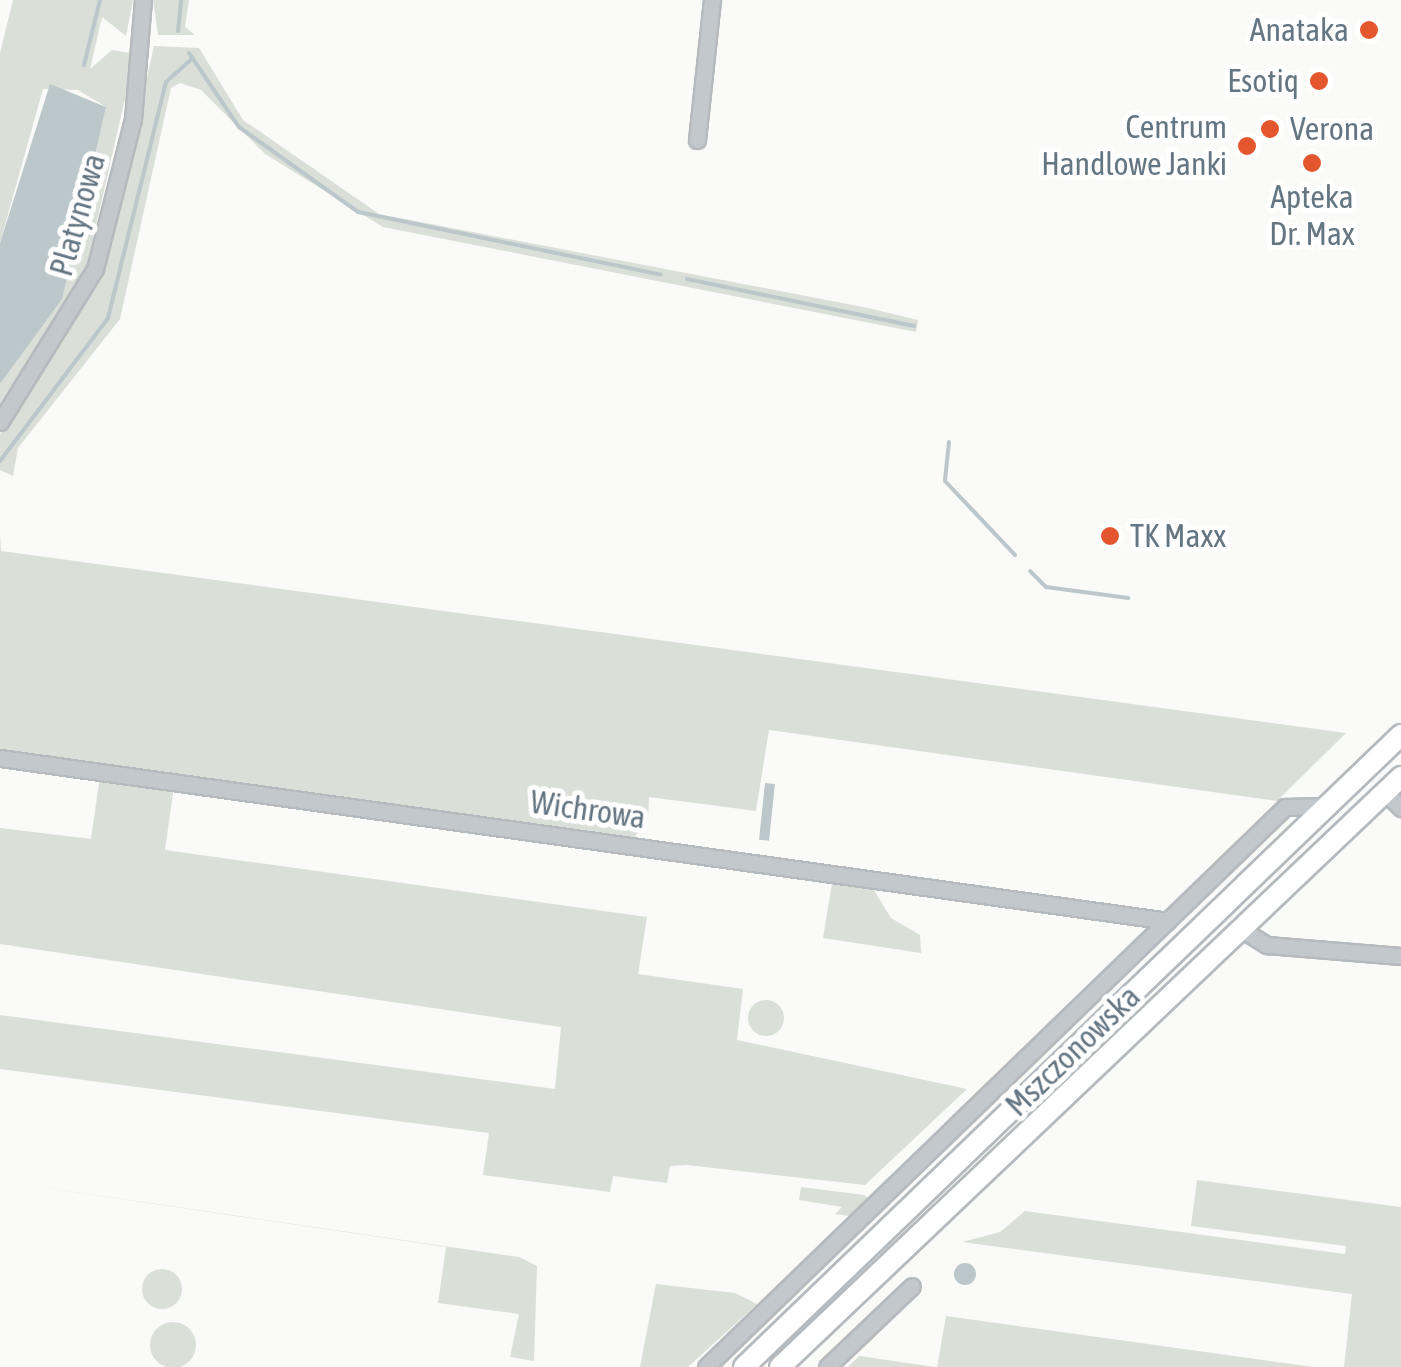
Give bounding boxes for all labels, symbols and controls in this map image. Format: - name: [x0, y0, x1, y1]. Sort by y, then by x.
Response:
- place label: Anataka: [1250, 11, 1349, 49]
- marker: Anataka: [1358, 19, 1380, 41]
- place label: Esotiq: [1227, 62, 1299, 100]
- marker: Esotiq: [1308, 70, 1330, 92]
- place label: Centrum Handlowe Janki: [1041, 109, 1227, 184]
- place label: Verona: [1290, 110, 1374, 148]
- marker: Verona: [1259, 118, 1281, 140]
- marker: Centrum Handlowe Janki: [1236, 135, 1258, 157]
- street label: Platynowa: [42, 149, 114, 281]
- marker: Apteka Dr. Max: [1301, 152, 1323, 174]
- place label: Apteka Dr. Max: [1269, 179, 1355, 254]
- place label: TK Maxx: [1130, 517, 1226, 555]
- marker: TK Maxx: [1099, 525, 1121, 547]
- street label: Wichrowa: [528, 783, 648, 837]
- street label: Mszczonowska: [998, 978, 1148, 1124]

